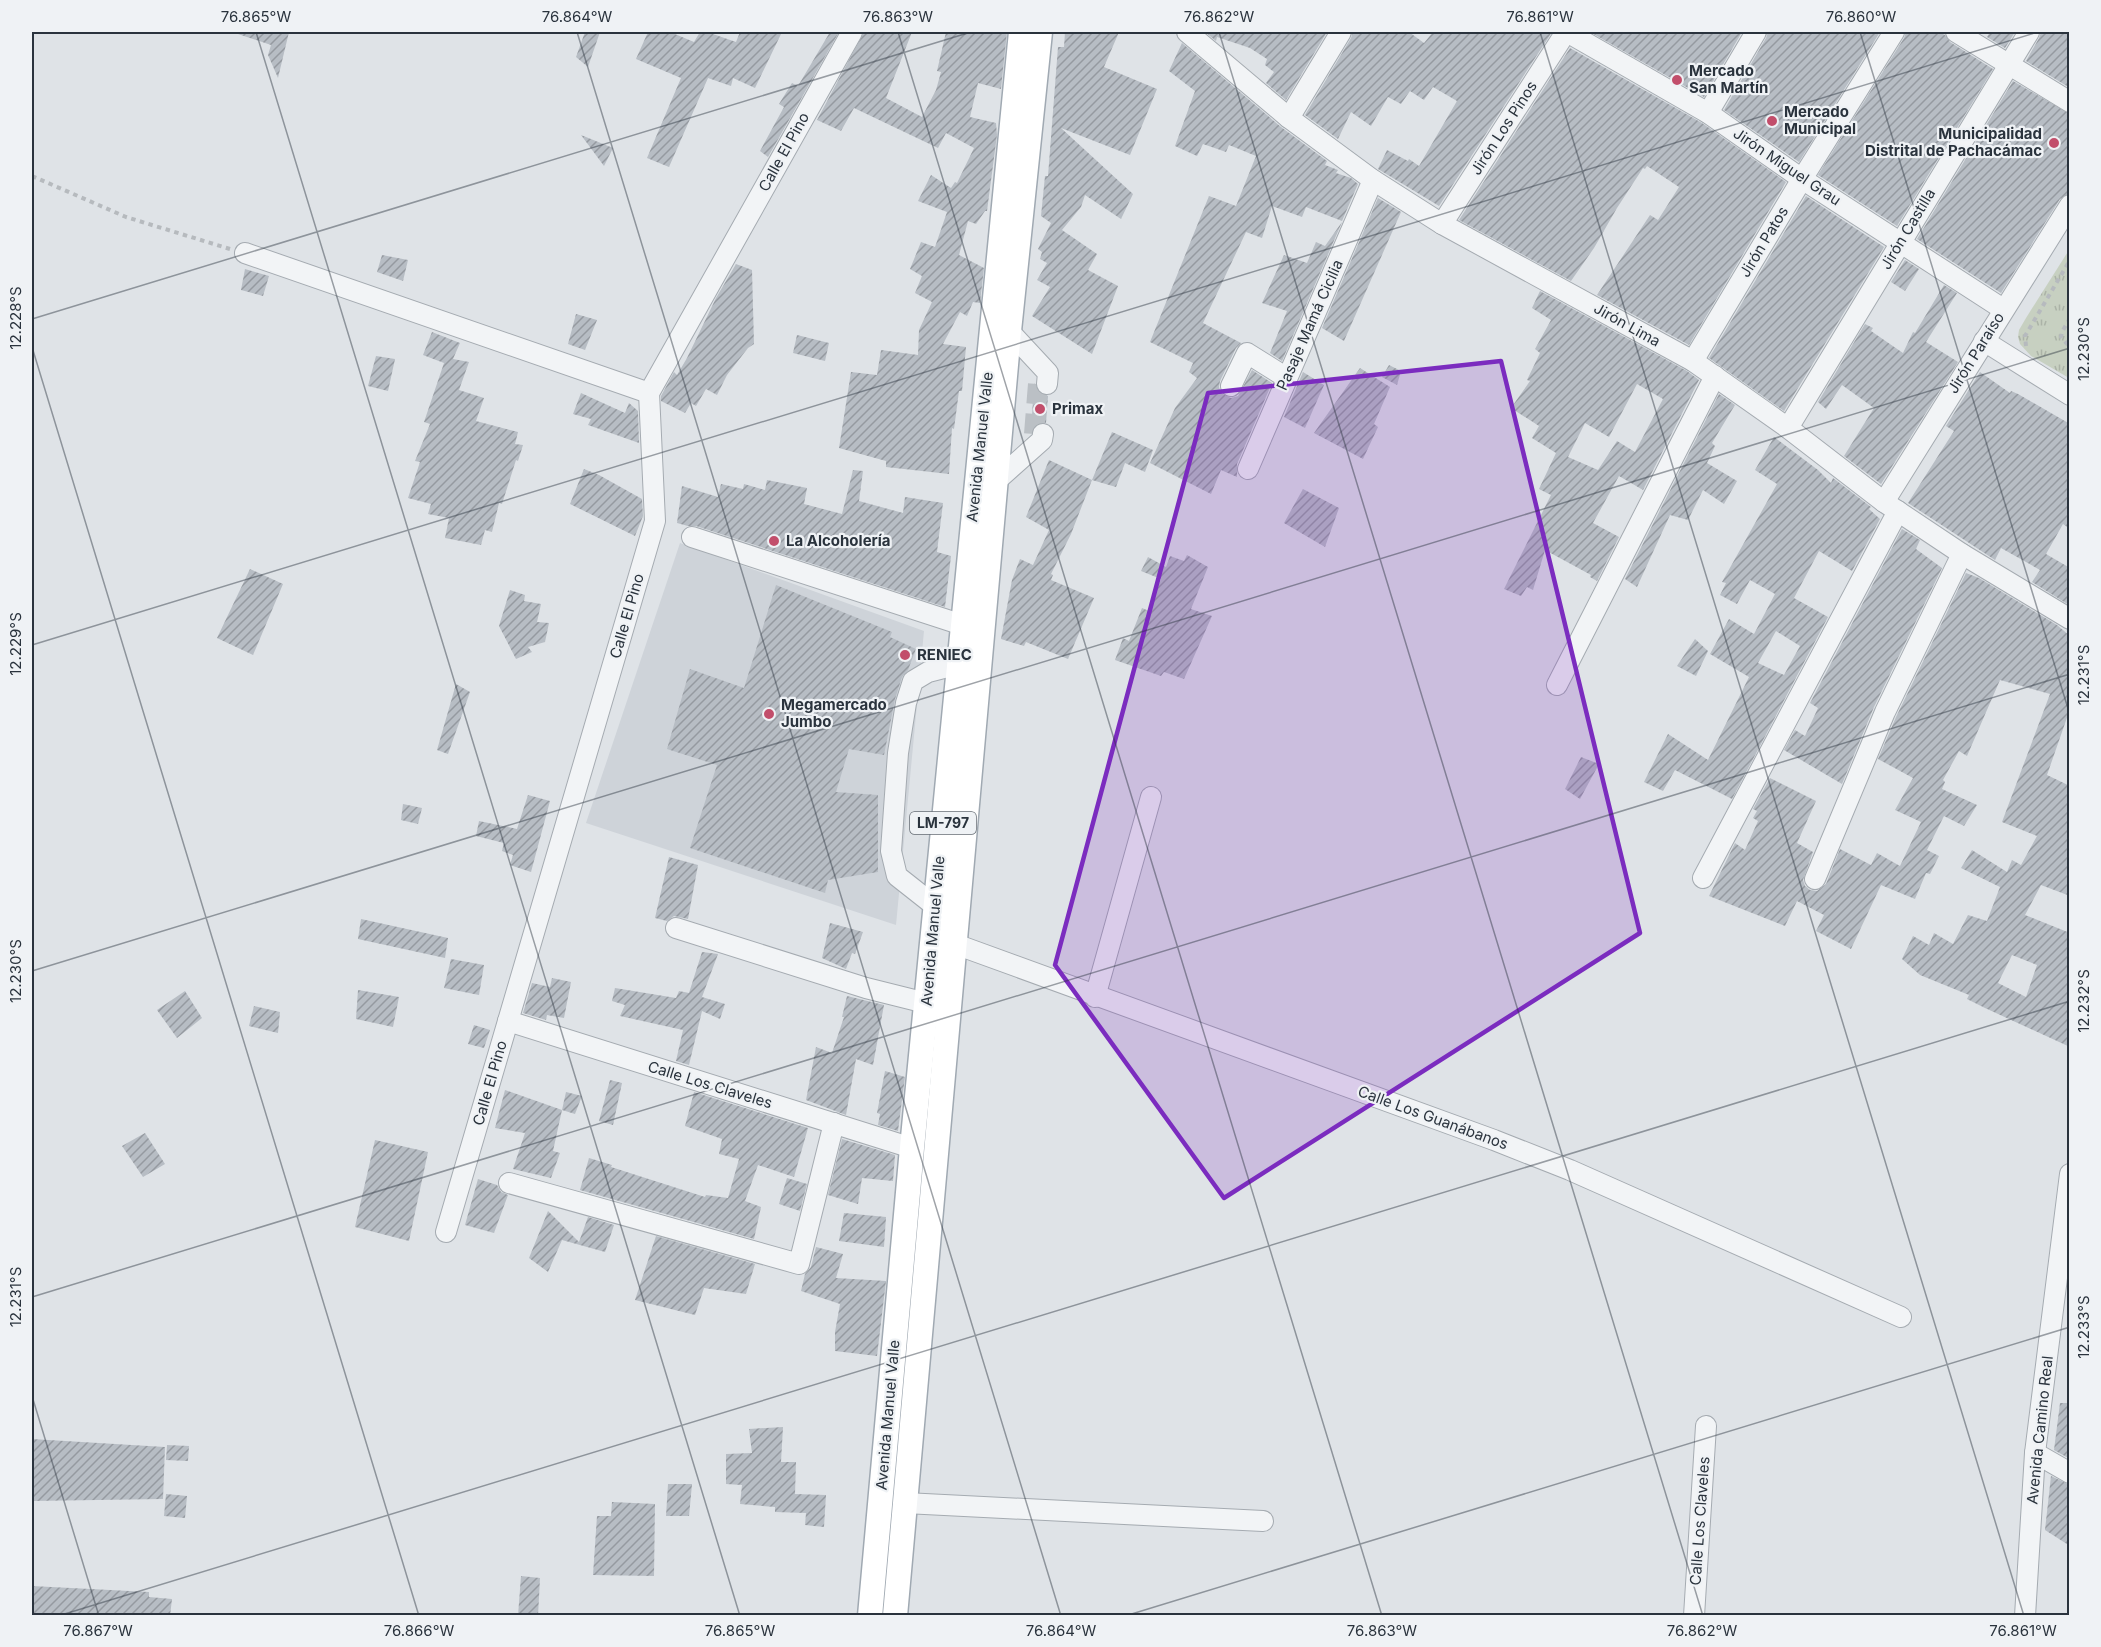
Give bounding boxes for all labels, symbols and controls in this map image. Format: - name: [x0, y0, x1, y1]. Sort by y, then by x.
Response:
- text: 76.865°W: [221, 7, 291, 26]
- text: 76.864°W: [542, 7, 613, 26]
- text: 76.863°W: [863, 7, 933, 26]
- text: 76.862°W: [1184, 7, 1254, 26]
- text: 76.861°W: [1506, 7, 1574, 26]
- text: 76.860°W: [1826, 7, 1897, 26]
- place label: Mercado San Martín: [1689, 61, 1768, 97]
- marker: Mercado San Martín: [1670, 73, 1684, 87]
- street label: Jirón Los Pinos: [1466, 77, 1541, 178]
- place label: Mercado Municipal: [1784, 102, 1856, 138]
- street label: Calle El Pino: [754, 109, 813, 195]
- marker: Mercado Municipal: [1765, 114, 1779, 128]
- street label: Jirón Miguel Grau: [1730, 124, 1845, 210]
- place label: Municipalidad Distrital de Pachacámac: [1865, 124, 2042, 160]
- marker: Municipalidad Distrital de Pachacámac: [2047, 136, 2061, 150]
- street label: Jirón Castilla: [1876, 185, 1939, 273]
- street label: Jirón Patos: [1735, 203, 1792, 281]
- street label: Pasaje Mamá Cicilia: [1272, 256, 1347, 393]
- text: 12.228°S: [6, 286, 25, 350]
- street label: Jirón Lima: [1591, 298, 1664, 351]
- street label: Jirón Paraíso: [1943, 309, 2008, 397]
- text: 12.230°S: [2074, 317, 2093, 381]
- street label: Avenida Manuel Valle: [962, 371, 997, 523]
- place label: Primax: [1052, 399, 1103, 418]
- marker: Primax: [1033, 402, 1047, 416]
- place label: La Alcoholería: [786, 531, 891, 550]
- marker: La Alcoholería: [767, 534, 781, 548]
- street label: Calle El Pino: [605, 571, 648, 661]
- text: 12.229°S: [6, 612, 25, 676]
- place label: RENIEC: [917, 645, 972, 664]
- text: 12.231°S: [2074, 645, 2093, 705]
- marker: RENIEC: [898, 648, 912, 662]
- place label: Megamercado Jumbo: [781, 695, 887, 731]
- marker: Megamercado Jumbo: [762, 707, 776, 721]
- road number: LM-797: [910, 812, 976, 834]
- street label: Avenida Manuel Valle: [916, 855, 949, 1007]
- text: 12.230°S: [6, 939, 25, 1003]
- text: 12.232°S: [2074, 969, 2093, 1033]
- street label: Calle El Pino: [468, 1038, 511, 1128]
- street label: Calle Los Claveles: [646, 1057, 775, 1113]
- street label: Calle Los Guanábanos: [1355, 1081, 1511, 1154]
- text: 12.231°S: [6, 1267, 25, 1327]
- text: 12.233°S: [2074, 1295, 2093, 1359]
- street label: Avenida Manuel Valle: [871, 1339, 904, 1491]
- street label: Avenida Camino Real: [2022, 1355, 2057, 1505]
- street label: Calle Los Claveles: [1686, 1456, 1713, 1586]
- text: 76.867°W: [63, 1621, 133, 1640]
- text: 76.866°W: [384, 1621, 454, 1640]
- text: 76.865°W: [705, 1621, 775, 1640]
- text: 76.864°W: [1026, 1621, 1097, 1640]
- text: 76.863°W: [1347, 1621, 1417, 1640]
- text: 76.862°W: [1667, 1621, 1737, 1640]
- text: 76.861°W: [1989, 1621, 2057, 1640]

